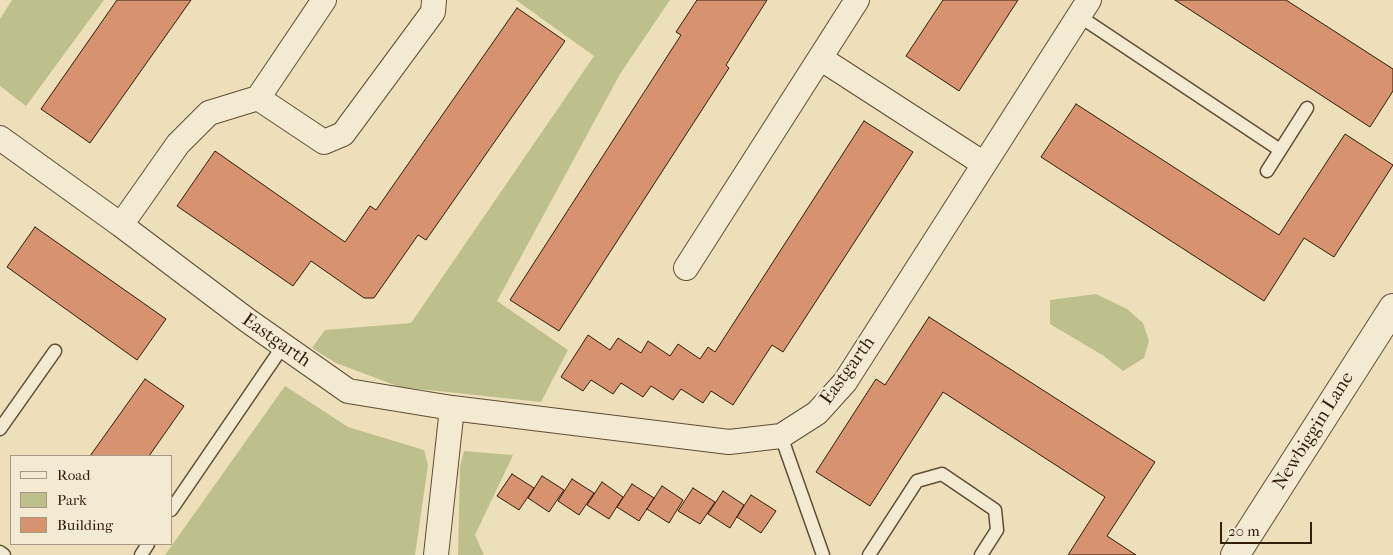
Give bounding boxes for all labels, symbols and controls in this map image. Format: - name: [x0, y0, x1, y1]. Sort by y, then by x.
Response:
- street label: Eastgarth: [237, 309, 315, 373]
- street label: Eastgarth: [816, 332, 880, 410]
- street label: Newbiggin Lane: [1269, 368, 1359, 494]
- legend: [10, 455, 172, 545]
- text: Road: [57, 466, 90, 484]
- text: Park: [57, 491, 87, 509]
- scale bar: [1223, 512, 1316, 544]
- text: Building: [57, 516, 113, 534]
- text: 20 m: [1228, 522, 1260, 540]

